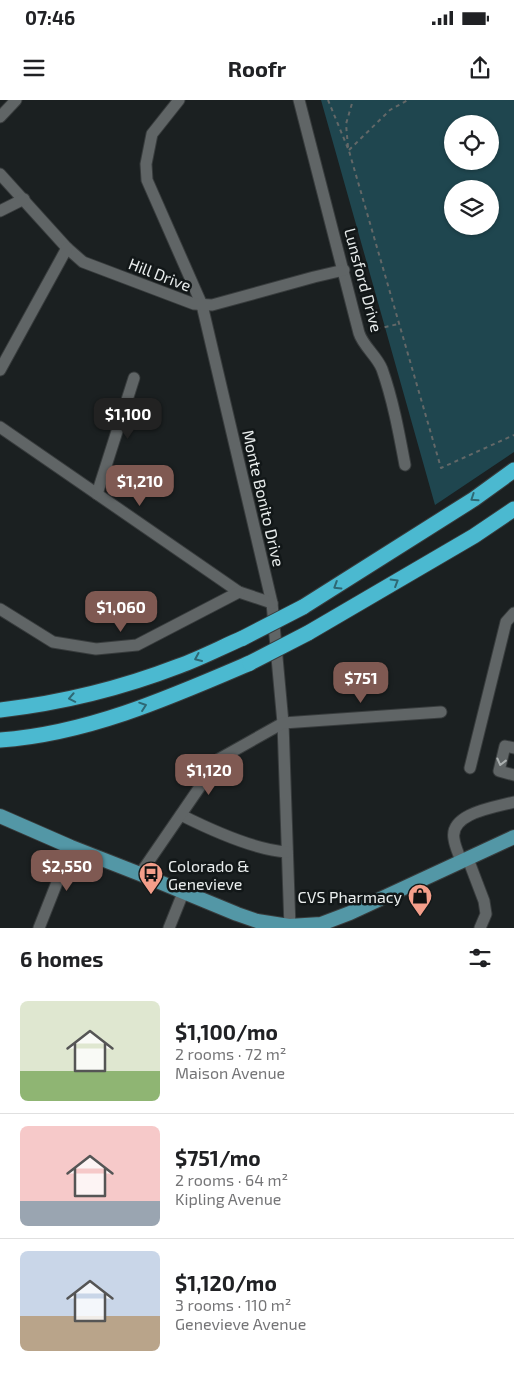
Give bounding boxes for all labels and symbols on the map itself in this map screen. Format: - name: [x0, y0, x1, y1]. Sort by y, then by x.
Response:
- street label: Lunsford Drive: [341, 226, 387, 334]
- street label: Hill Drive: [126, 253, 194, 295]
- pin: $1,100: [87, 398, 169, 440]
- street label: Monte Bonito Drive: [239, 428, 289, 568]
- pin: $1,210: [99, 464, 181, 507]
- one-way arrow: [470, 492, 480, 501]
- one-way arrow: [390, 578, 399, 588]
- one-way arrow: [334, 579, 343, 589]
- pin: $1,060: [80, 590, 162, 633]
- one-way arrow: [194, 651, 203, 662]
- pin: $751: [331, 662, 391, 704]
- one-way arrow: [68, 692, 76, 702]
- one-way arrow: [138, 702, 147, 712]
- pin: $1,120: [168, 754, 250, 796]
- one-way arrow: [496, 757, 507, 766]
- pin: $2,550: [26, 850, 108, 892]
- place label: Colorado & Genevieve: [168, 856, 249, 893]
- bus stop icon: Colorado & Genevieve: [138, 861, 164, 895]
- shop icon: CVS Pharmacy: [407, 883, 433, 917]
- place label: CVS Pharmacy: [298, 887, 403, 906]

